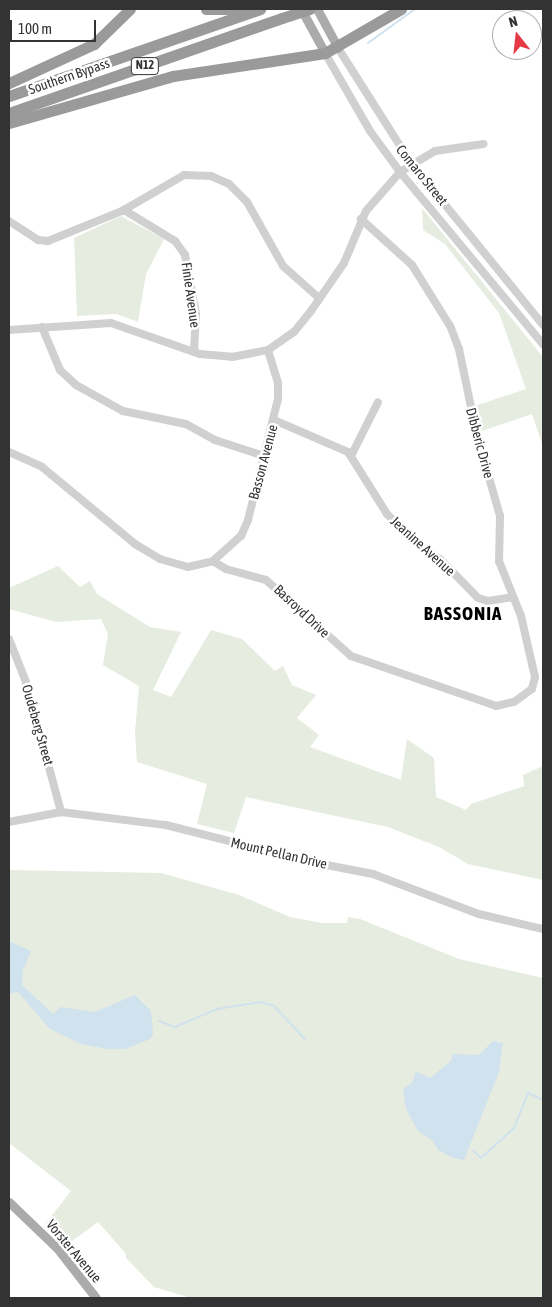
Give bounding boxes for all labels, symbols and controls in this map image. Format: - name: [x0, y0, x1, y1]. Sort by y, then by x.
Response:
- scale bar: [12, 10, 99, 42]
- north arrow: [492, 10, 542, 60]
- text: N: [507, 13, 519, 30]
- text: 100 m: [18, 20, 52, 37]
- street label: Southern Bypass: [26, 54, 112, 98]
- road number: N12: [130, 56, 160, 76]
- street label: Comaro Street: [393, 141, 451, 209]
- street label: Finie Avenue: [178, 261, 204, 329]
- street label: Dibberic Drive: [463, 406, 497, 480]
- street label: Basson Avenue: [245, 423, 281, 501]
- street label: Jeanine Avenue: [387, 513, 459, 579]
- street label: Basroyd Drive: [271, 581, 333, 641]
- district label: BASSONIA: [423, 603, 503, 625]
- street label: Oudeberg Street: [18, 683, 58, 767]
- street label: Mount Pellan Drive: [229, 834, 329, 872]
- street label: Vorster Avenue: [43, 1216, 105, 1286]

